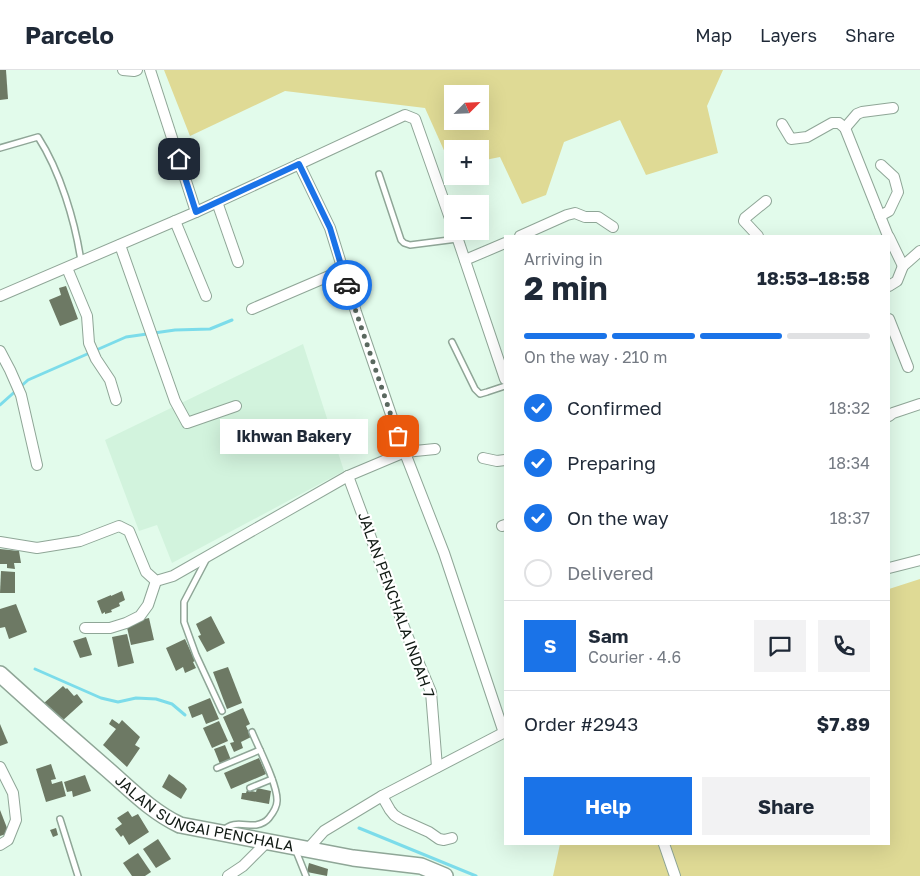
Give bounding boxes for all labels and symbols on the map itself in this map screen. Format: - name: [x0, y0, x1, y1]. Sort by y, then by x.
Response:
- north arrow: [444, 85, 489, 130]
- pin: [158, 138, 200, 180]
- courier: [322, 260, 372, 310]
- pin: [377, 415, 419, 457]
- callout: Ikhwan Bakery: [220, 418, 368, 454]
- street label: JALAN PENCHALA INDAH 7: [355, 509, 439, 700]
- street label: JALAN SUNGAI PENCHALA: [112, 771, 295, 855]

